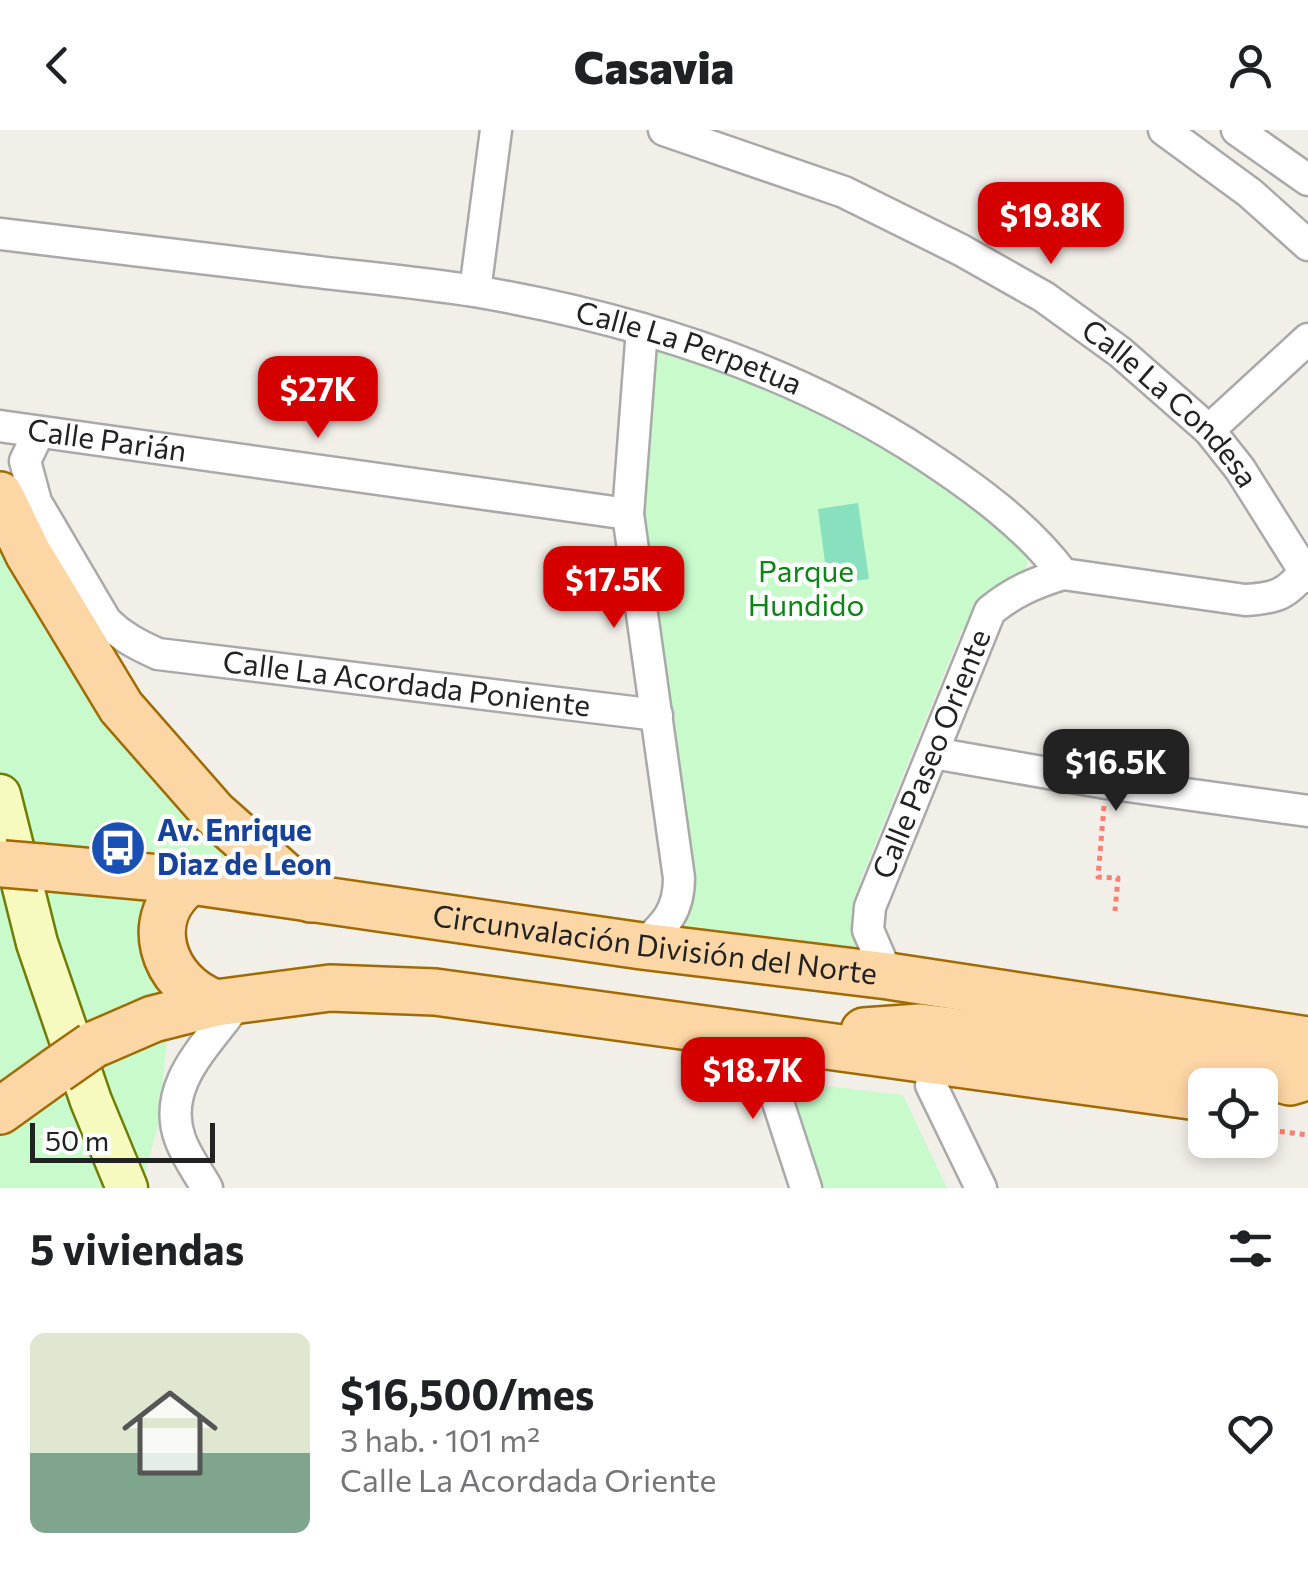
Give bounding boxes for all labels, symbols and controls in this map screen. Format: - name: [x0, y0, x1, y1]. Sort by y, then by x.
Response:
- icon: back: [30, 38, 85, 93]
- text: Casavia: [574, 38, 734, 93]
- icon: person: [1223, 38, 1278, 93]
- pin: $19.8K: [970, 182, 1132, 267]
- text: $19.8K: [1000, 194, 1102, 234]
- street label: Calle La Perpetua: [573, 291, 808, 401]
- street label: Calle La Condesa: [1076, 310, 1268, 493]
- pin: $27K: [259, 356, 377, 441]
- text: $27K: [280, 368, 356, 408]
- street label: Calle Parián: [25, 409, 189, 468]
- pin: $17.5K: [533, 546, 695, 631]
- park label: Parque Hundido: [748, 551, 864, 622]
- text: $17.5K: [565, 558, 663, 598]
- street label: Calle Paseo Oriente: [862, 623, 997, 884]
- street label: Calle La Acordada Poniente: [221, 641, 593, 723]
- pin: $16.5K: [1035, 729, 1197, 814]
- text: $16.5K: [1065, 741, 1167, 781]
- place label: Av. Enrique Diaz de Leon: [157, 810, 332, 881]
- bus stop icon: Av. Enrique Diaz de Leon: [88, 818, 148, 878]
- street label: Circunvalación División del Norte: [431, 895, 880, 991]
- pin: $18.7K: [672, 1037, 834, 1122]
- text: $18.7K: [703, 1049, 803, 1089]
- map controls: [1188, 1068, 1278, 1158]
- button: locate: [1188, 1068, 1278, 1158]
- scale bar: [30, 1118, 215, 1162]
- text: 50 m: [45, 1123, 109, 1157]
- icon: filters: [1223, 1221, 1278, 1276]
- text: 5 viviendas: [30, 1222, 244, 1274]
- text: $16,500/mes: [340, 1367, 594, 1419]
- icon: home: [110, 1373, 230, 1493]
- icon: heart: [1223, 1406, 1278, 1461]
- text: 3 hab. · 101 m²: [340, 1419, 540, 1459]
- text: Calle La Acordada Oriente: [340, 1459, 716, 1499]

